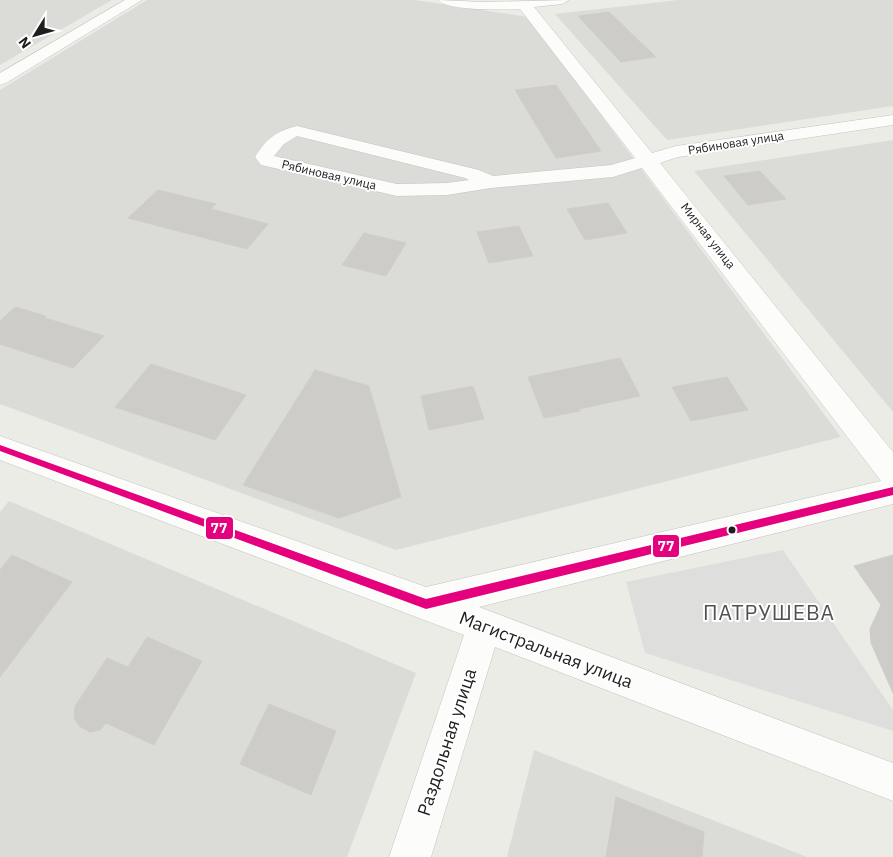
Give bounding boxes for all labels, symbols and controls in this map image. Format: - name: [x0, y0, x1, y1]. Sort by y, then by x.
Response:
- north arrow: [10, 10, 60, 60]
- text: N: [14, 33, 35, 52]
- street label: Рябиновая улица: [687, 127, 785, 157]
- street label: Рябиновая улица: [280, 156, 379, 193]
- street label: Мирная улица: [678, 200, 739, 272]
- line badge: 77: [205, 516, 234, 540]
- text: 77: [211, 519, 227, 537]
- unlabelled marker: [727, 525, 737, 535]
- line badge: 77: [652, 534, 680, 558]
- text: 77: [658, 537, 674, 555]
- district label: ПАТРУШЕВА: [703, 598, 835, 626]
- street label: Магистральная улица: [456, 606, 637, 693]
- street label: Раздольная улица: [412, 665, 481, 818]

